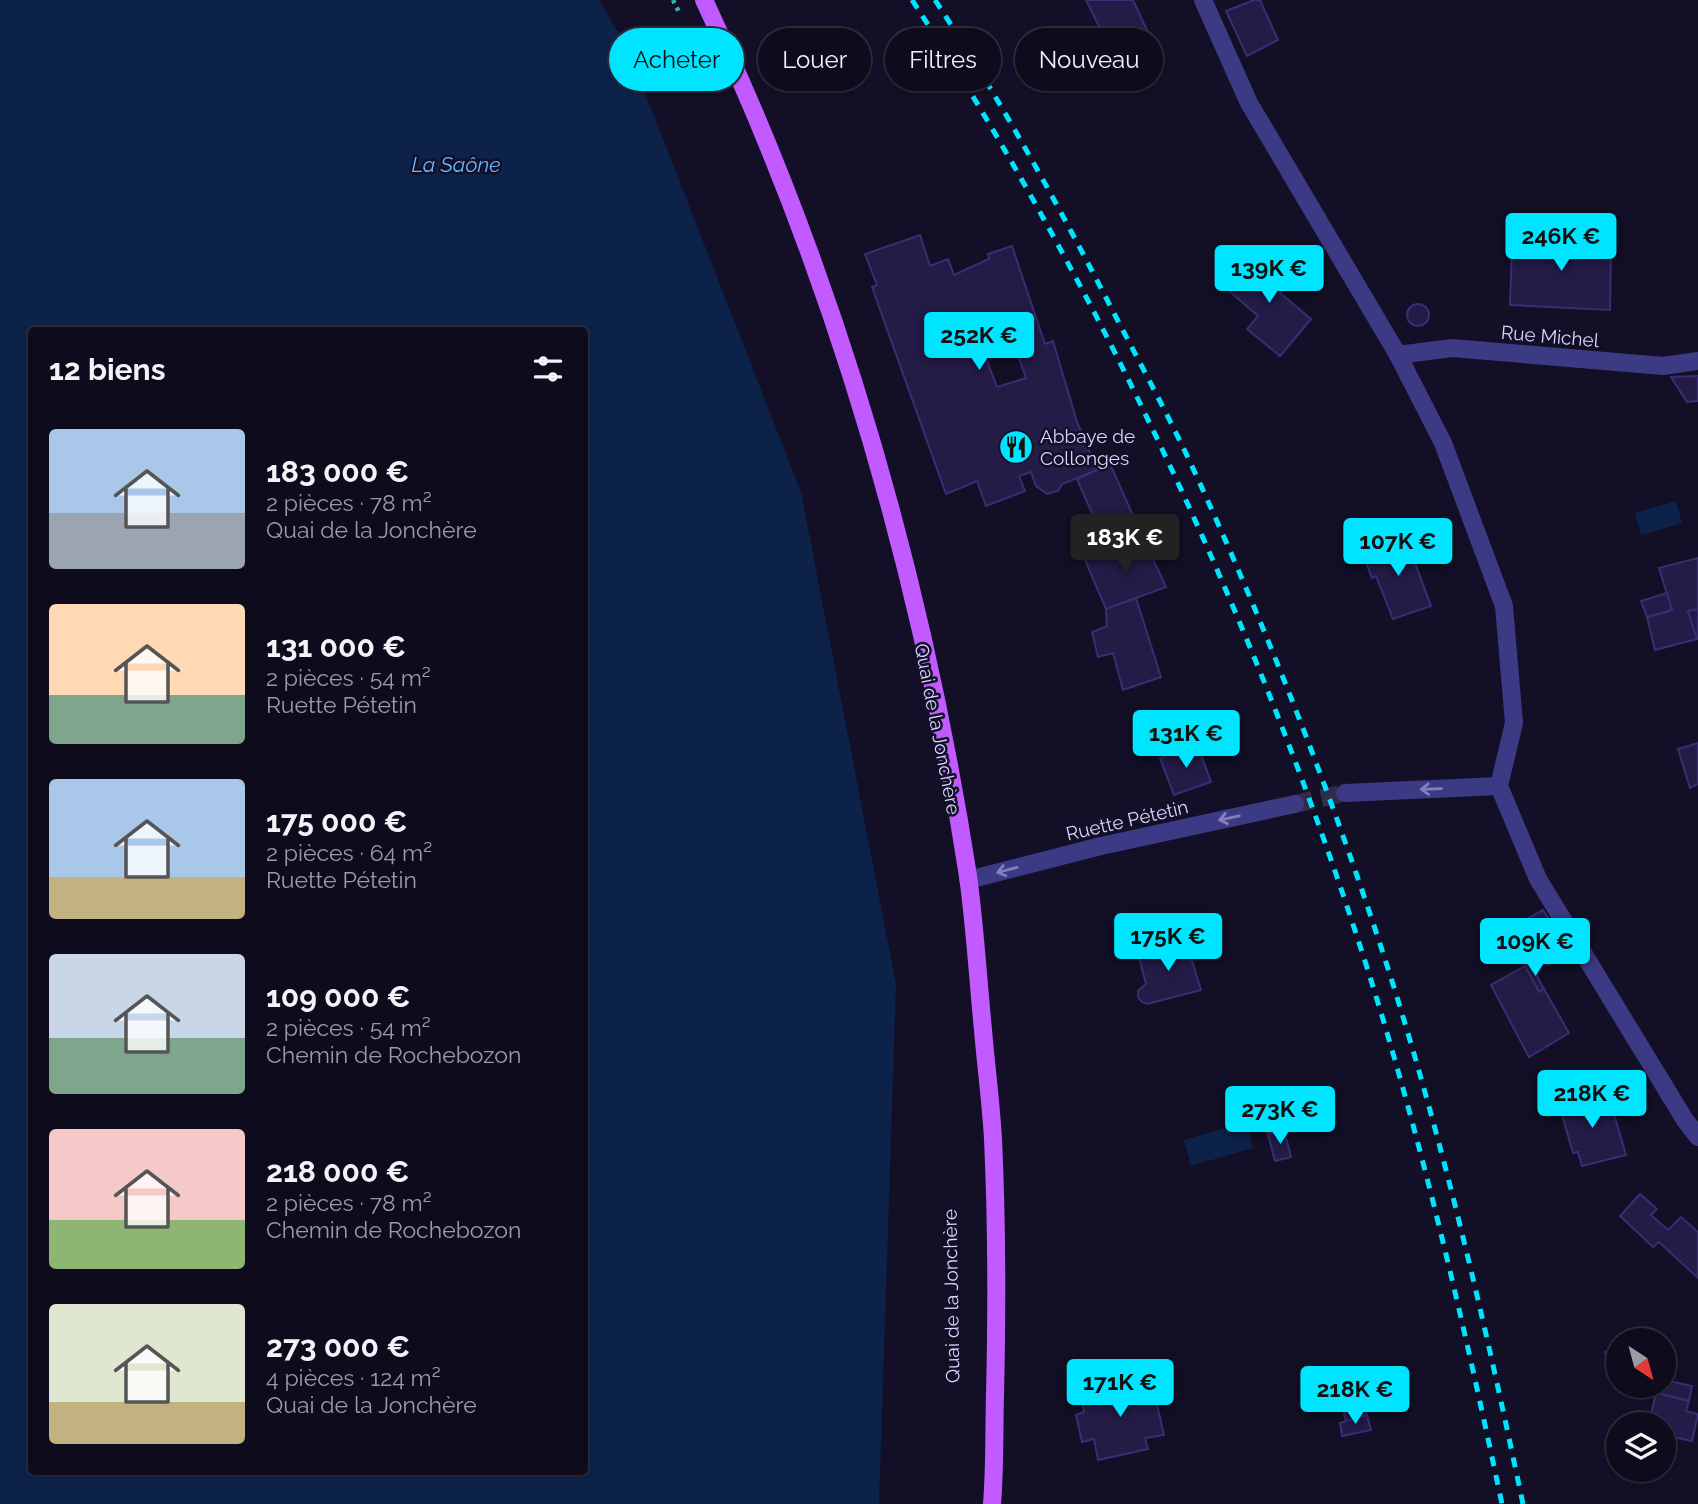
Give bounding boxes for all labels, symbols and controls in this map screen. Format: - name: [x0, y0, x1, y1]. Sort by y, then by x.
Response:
- chip: Acheter: [609, 28, 744, 91]
- chip: Louer: [758, 28, 871, 91]
- chip: Filtres: [885, 28, 1001, 91]
- chip: Nouveau: [1015, 28, 1163, 91]
- water label: La Saône: [412, 152, 500, 177]
- pin: 246K €: [1504, 214, 1618, 273]
- text: 246K €: [1521, 222, 1601, 249]
- pin: 139K €: [1212, 246, 1326, 305]
- text: 139K €: [1231, 254, 1307, 281]
- pin: 252K €: [922, 312, 1036, 372]
- text: 252K €: [940, 321, 1018, 348]
- street label: Rue Michel: [1500, 321, 1601, 351]
- icon: filters: [529, 350, 567, 388]
- text: 12 biens: [49, 352, 166, 387]
- place label: Abbaye de Collonges: [1040, 425, 1135, 469]
- restaurant icon: Abbaye de Collonges: [997, 428, 1035, 466]
- text: 183 000 €: [266, 454, 409, 489]
- icon: home: [105, 457, 189, 541]
- text: 2 pièces · 78 m²: [266, 489, 432, 516]
- pin: 183K €: [1068, 514, 1182, 574]
- text: Quai de la Jonchère: [266, 516, 477, 543]
- pin: 107K €: [1341, 518, 1455, 578]
- text: 183K €: [1086, 523, 1164, 550]
- text: 107K €: [1359, 527, 1437, 554]
- text: 131 000 €: [266, 629, 406, 664]
- icon: home: [105, 632, 189, 716]
- street label: Quai de la Jonchère: [911, 641, 965, 817]
- text: 2 pièces · 54 m²: [266, 664, 431, 691]
- text: Ruette Pétetin: [266, 691, 417, 718]
- pin: 131K €: [1129, 710, 1243, 770]
- text: 131K €: [1149, 719, 1223, 746]
- one-way arrow: [1420, 782, 1443, 795]
- street label: Ruette Pétetin: [1064, 795, 1190, 845]
- text: 175 000 €: [266, 804, 407, 839]
- icon: home: [105, 807, 189, 891]
- one-way arrow: [1218, 812, 1241, 826]
- text: 2 pièces · 64 m²: [266, 839, 432, 866]
- one-way arrow: [996, 864, 1019, 877]
- text: Ruette Pétetin: [266, 866, 417, 893]
- pin: 175K €: [1111, 914, 1225, 973]
- pin: 109K €: [1478, 918, 1592, 978]
- text: 175K €: [1130, 922, 1206, 949]
- text: 109K €: [1496, 927, 1574, 954]
- text: 109 000 €: [266, 979, 411, 1014]
- icon: home: [105, 982, 189, 1066]
- text: 2 pièces · 54 m²: [266, 1014, 431, 1041]
- text: Chemin de Rochebozon: [266, 1041, 521, 1068]
- pin: 218K €: [1535, 1070, 1649, 1130]
- text: 218K €: [1553, 1079, 1631, 1106]
- pin: 273K €: [1223, 1086, 1337, 1146]
- text: 273K €: [1241, 1095, 1319, 1122]
- text: 218 000 €: [266, 1154, 409, 1189]
- icon: home: [105, 1157, 189, 1241]
- text: 2 pièces · 78 m²: [266, 1189, 432, 1216]
- street label: Quai de la Jonchère: [938, 1209, 964, 1383]
- text: Chemin de Rochebozon: [266, 1216, 521, 1243]
- north arrow: [1606, 1328, 1676, 1398]
- map controls: [1606, 1328, 1676, 1482]
- text: 273 000 €: [266, 1329, 410, 1364]
- icon: home: [105, 1332, 189, 1416]
- pin: 171K €: [1063, 1360, 1177, 1419]
- text: 4 pièces · 124 m²: [266, 1364, 441, 1391]
- pin: 218K €: [1298, 1366, 1412, 1426]
- text: 171K €: [1083, 1368, 1157, 1395]
- text: 218K €: [1316, 1375, 1394, 1402]
- text: Quai de la Jonchère: [266, 1391, 477, 1418]
- button: layers: [1606, 1412, 1676, 1482]

